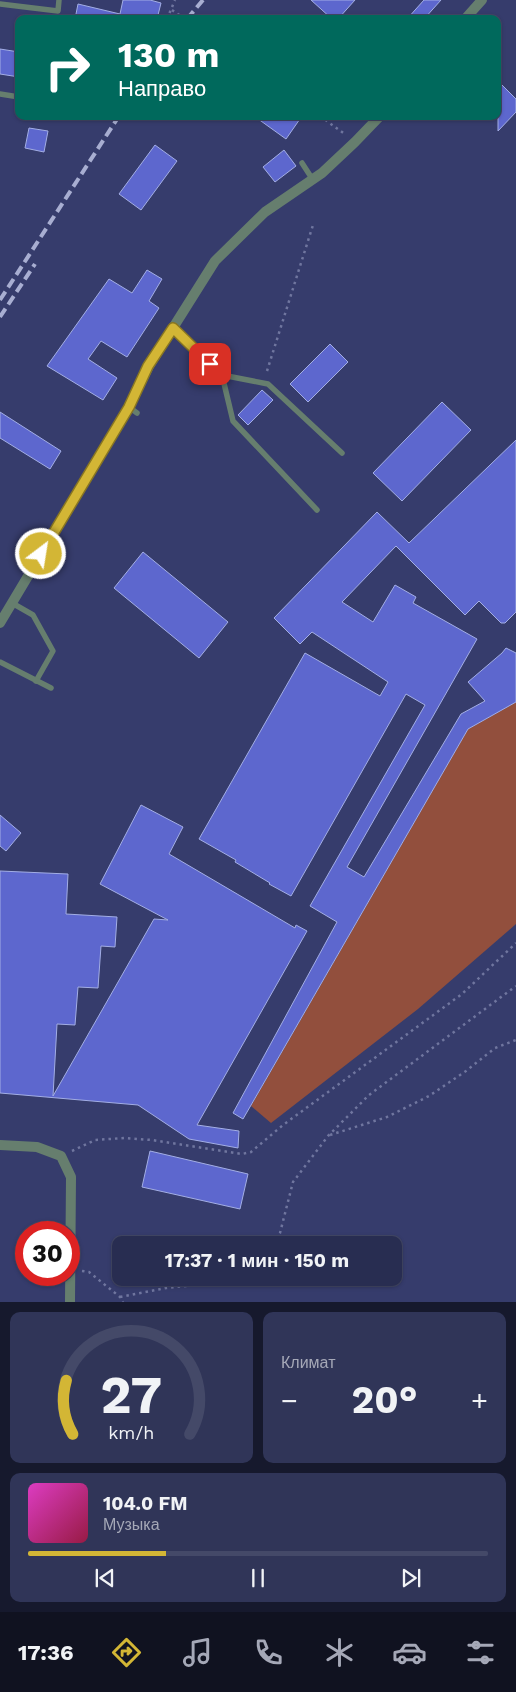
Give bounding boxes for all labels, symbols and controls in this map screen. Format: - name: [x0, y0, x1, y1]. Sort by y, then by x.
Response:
- text: 130 m: [118, 34, 219, 76]
- icon: right: [35, 35, 100, 100]
- text: Направо: [118, 76, 206, 101]
- pin: [189, 343, 231, 385]
- icon: arrive: [196, 350, 224, 378]
- position arrow: [14, 527, 66, 579]
- speed limit sign: 30: [15, 1221, 80, 1286]
- text: 17:37 · 1 мин · 150 m: [165, 1249, 349, 1272]
- text: Климат: [281, 1353, 335, 1372]
- text: 27: [101, 1365, 162, 1426]
- text: 20°: [352, 1378, 417, 1422]
- text: −: [281, 1384, 298, 1417]
- text: +: [471, 1384, 488, 1417]
- text: km/h: [108, 1422, 155, 1443]
- text: 104.0 FM: [103, 1492, 188, 1515]
- text: Музыка: [103, 1515, 160, 1534]
- icon: previous: [91, 1564, 119, 1592]
- icon: pause: [244, 1564, 272, 1592]
- icon: next: [397, 1564, 425, 1592]
- icon: directions: [109, 1635, 144, 1670]
- icon: music: [180, 1635, 215, 1670]
- icon: phone: [251, 1635, 286, 1670]
- icon: climate: [322, 1635, 357, 1670]
- icon: car: [392, 1635, 427, 1670]
- icon: filters: [463, 1635, 498, 1670]
- text: 17:36: [18, 1640, 74, 1665]

